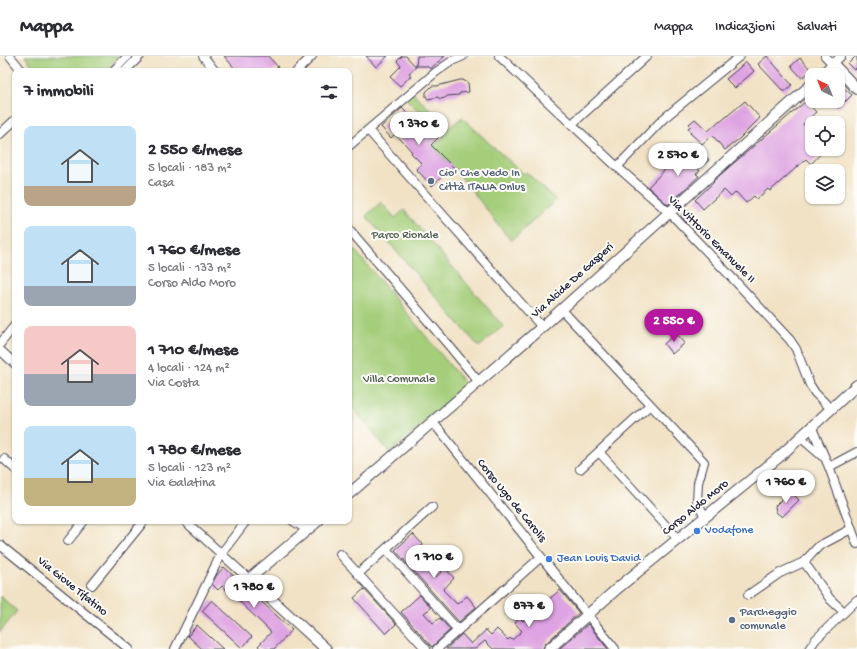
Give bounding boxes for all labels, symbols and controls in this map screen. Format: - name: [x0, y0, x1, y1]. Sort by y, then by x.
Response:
- text: Mappa: [20, 16, 73, 39]
- text: Mappa: [654, 19, 693, 36]
- text: Indicazioni: [715, 19, 775, 36]
- text: Salvati: [797, 19, 837, 36]
- north arrow: [805, 68, 845, 108]
- map controls: [805, 68, 845, 204]
- icon: filters: [318, 81, 340, 103]
- text: 7 immobili: [24, 82, 94, 102]
- pin: 1 370 €: [382, 112, 456, 146]
- button: locate: [805, 116, 845, 156]
- text: 1 370 €: [399, 117, 439, 132]
- text: 2 550 €/mese: [148, 141, 242, 161]
- icon: home: [56, 142, 104, 190]
- pin: 2 570 €: [641, 143, 715, 177]
- text: 2 570 €: [657, 148, 699, 163]
- text: 5 locali · 183 m²: [148, 161, 232, 176]
- button: layers: [805, 164, 845, 204]
- place label: Cio' Che Vedo In Città ITALIA Onlus: [439, 167, 525, 195]
- text: Casa: [148, 176, 174, 191]
- marker: Cio' Che Vedo In Città ITALIA Onlus: [426, 176, 436, 186]
- street label: Via Vittorio Emanuele II: [664, 193, 758, 287]
- park label: Parco Rionale: [371, 229, 439, 243]
- street label: Via Alcide De Gasperi: [528, 240, 617, 322]
- text: 1 760 €/mese: [148, 241, 240, 261]
- icon: home: [56, 242, 104, 290]
- text: 5 locali · 133 m²: [148, 261, 231, 276]
- text: Corso Aldo Moro: [148, 276, 236, 291]
- pin: 2 550 €: [637, 309, 711, 343]
- text: 2 550 €: [653, 314, 695, 329]
- text: 1 710 €/mese: [148, 341, 238, 361]
- icon: home: [56, 342, 104, 390]
- text: 4 locali · 124 m²: [148, 361, 230, 376]
- park label: Villa Comunale: [362, 373, 436, 387]
- text: Via Costa: [148, 376, 199, 391]
- text: 1 780 €/mese: [148, 441, 241, 461]
- icon: home: [56, 442, 104, 490]
- street label: Corso Ugo de Carolis: [473, 457, 549, 546]
- text: 5 locali · 123 m²: [148, 461, 231, 476]
- pin: 1 760 €: [749, 470, 823, 504]
- text: 1 760 €: [766, 475, 806, 490]
- text: Via Galatina: [148, 476, 215, 491]
- street label: Corso Aldo Moro: [660, 477, 732, 539]
- place label: Vodafone: [704, 524, 754, 538]
- marker: Vodafone: [692, 526, 702, 536]
- pin: 1 710 €: [397, 545, 471, 579]
- text: 1 710 €: [415, 550, 453, 565]
- place label: Jean Louis David: [557, 552, 641, 566]
- street label: Via Giove Tifatino: [33, 554, 110, 620]
- marker: Jean Louis David: [544, 554, 554, 564]
- pin: 1 780 €: [217, 575, 291, 609]
- text: 1 780 €: [234, 580, 274, 595]
- pin: 877 €: [501, 594, 557, 628]
- text: 877 €: [513, 599, 545, 614]
- place label: Parcheggio comunale: [739, 606, 797, 634]
- marker: Parcheggio comunale: [727, 615, 737, 625]

